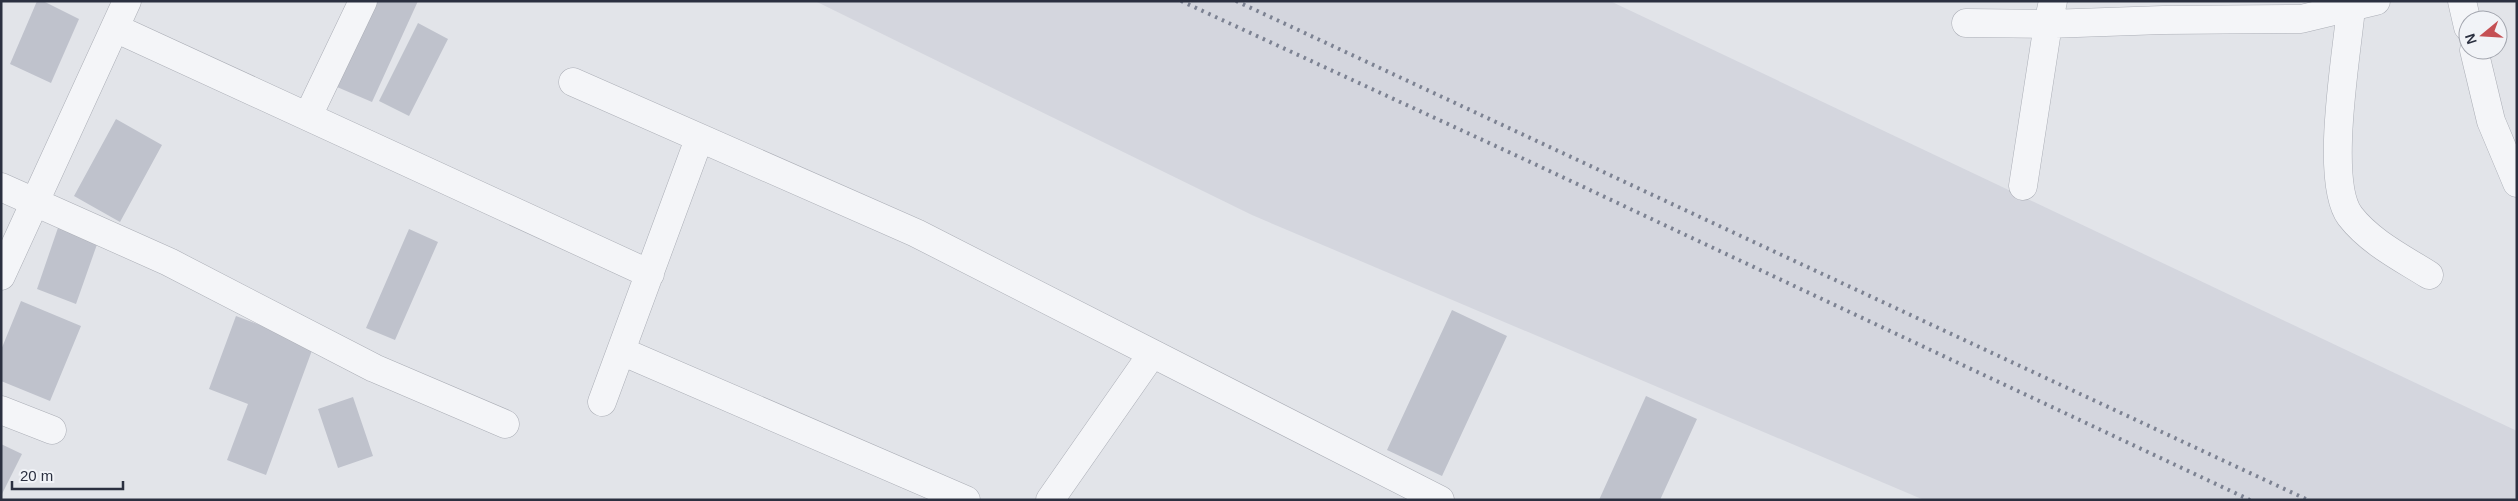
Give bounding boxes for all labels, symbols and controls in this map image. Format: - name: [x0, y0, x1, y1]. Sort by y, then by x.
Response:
- north arrow: [2458, 10, 2508, 60]
- text: N: [2461, 32, 2480, 46]
- scale bar: [12, 458, 124, 490]
- text: 20 m: [20, 467, 53, 484]

